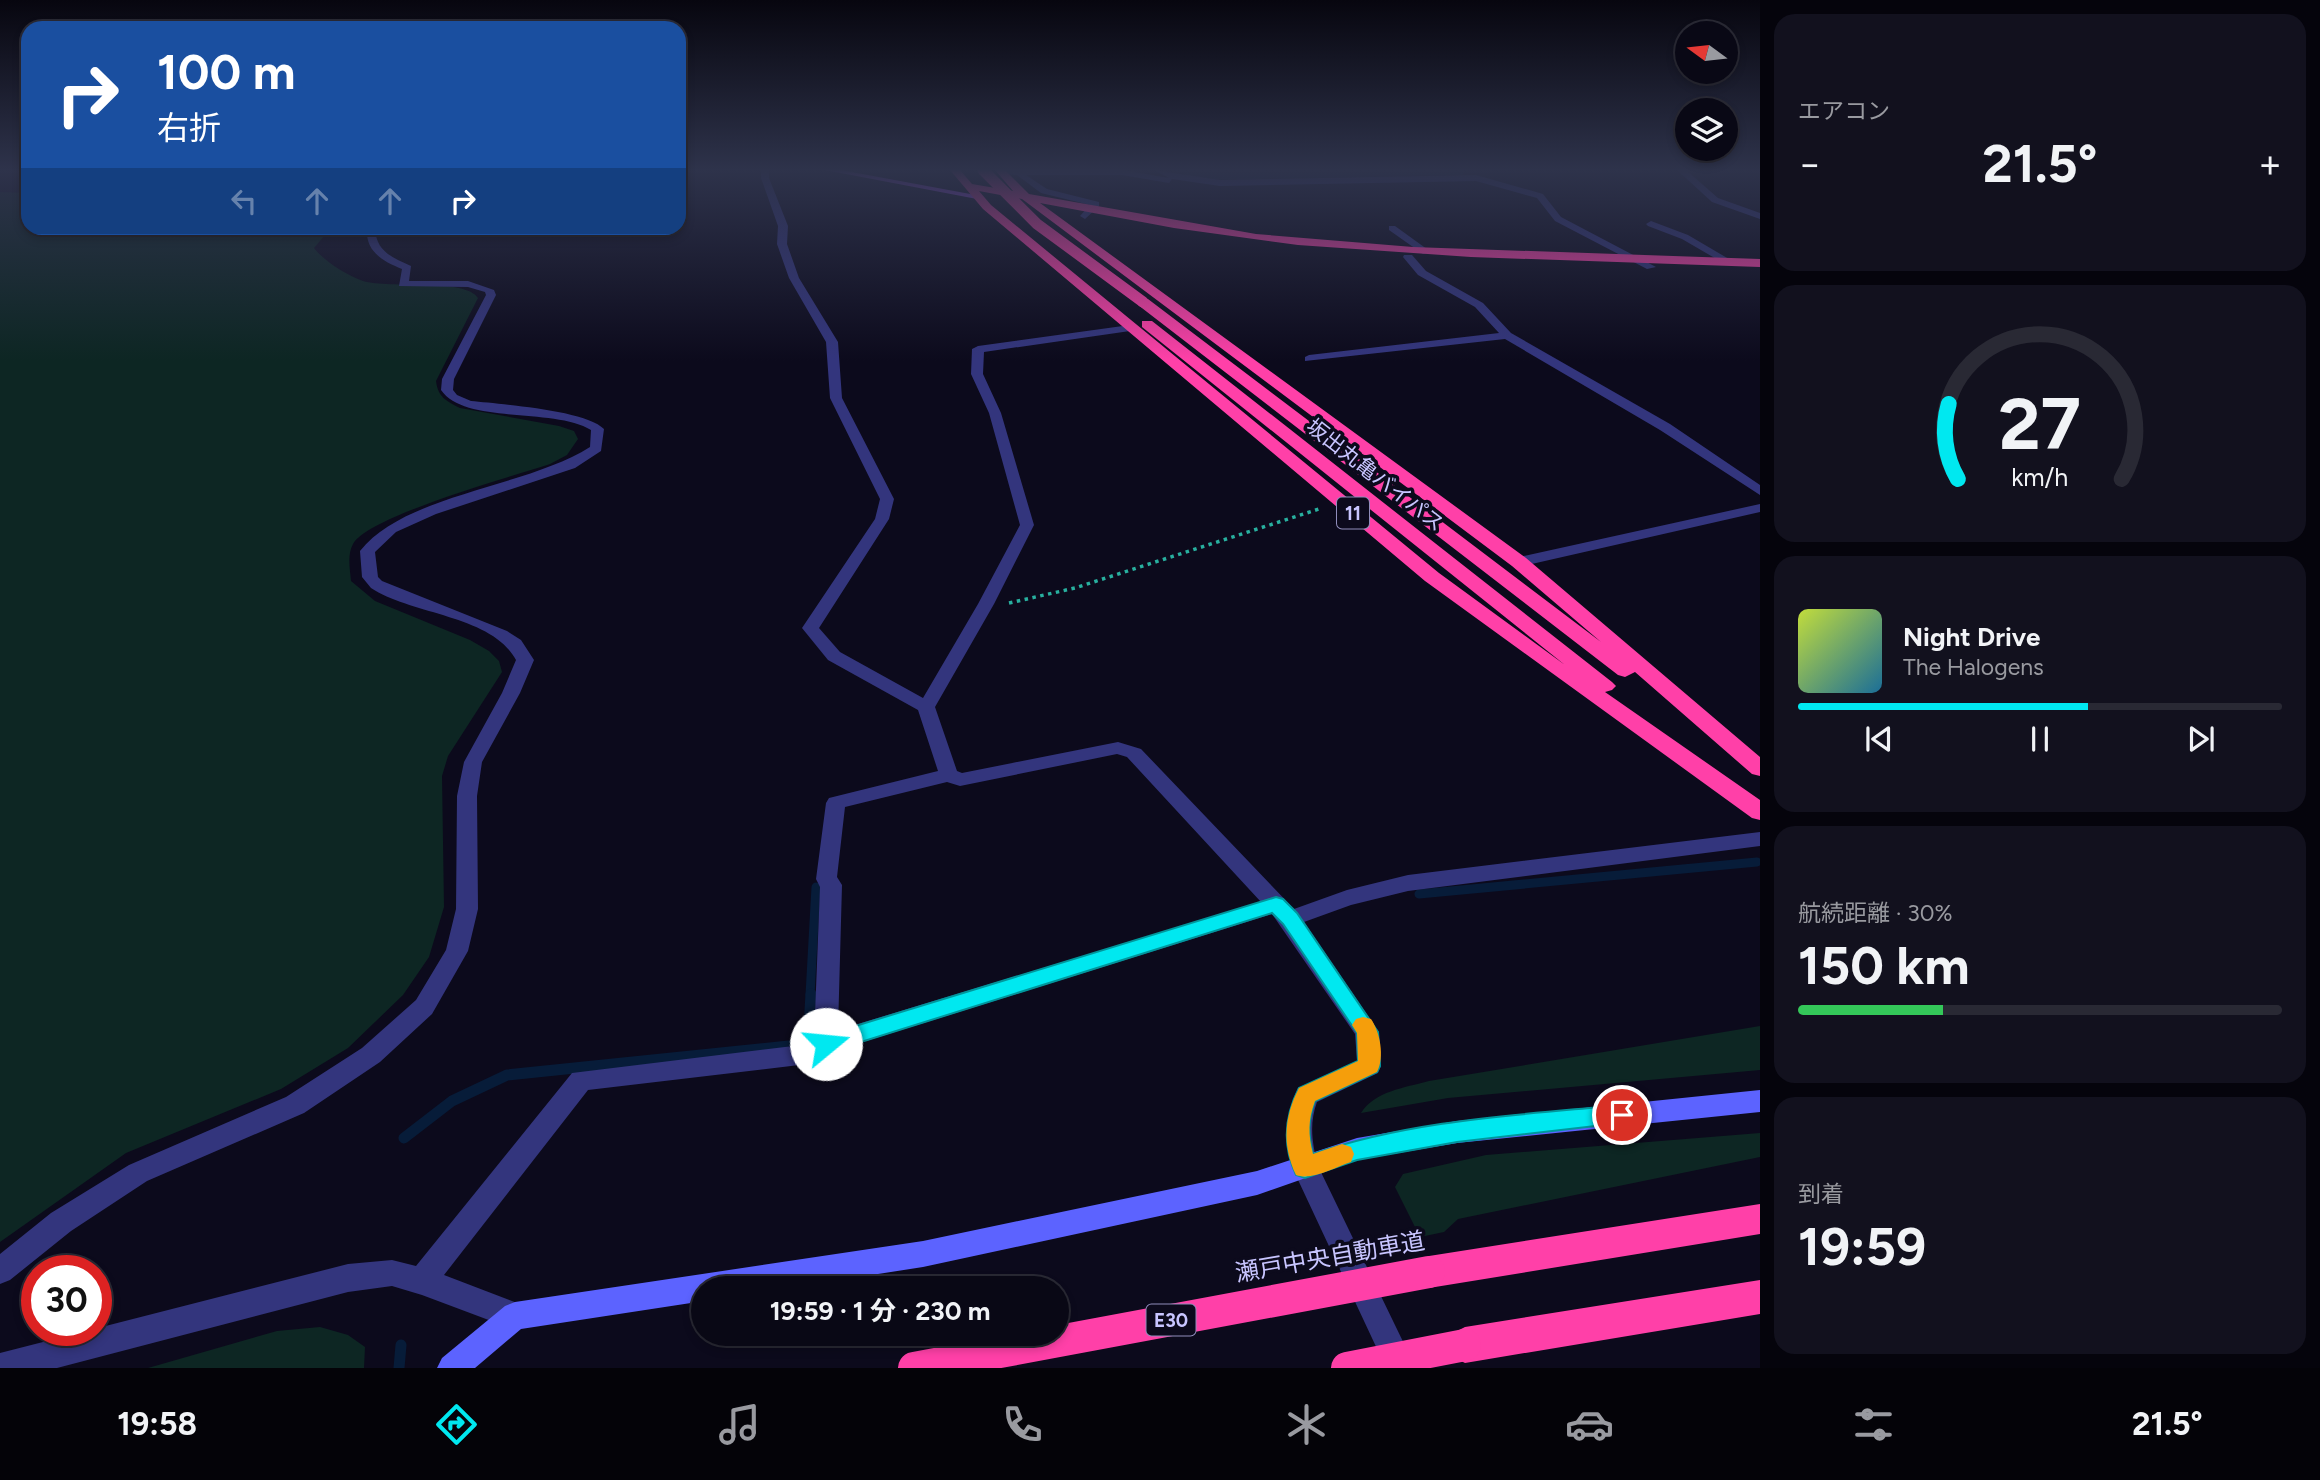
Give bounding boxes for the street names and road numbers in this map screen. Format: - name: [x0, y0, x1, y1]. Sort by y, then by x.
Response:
- street label: 坂出丸亀バイパス: [1302, 413, 1449, 536]
- road number: 11: [1337, 498, 1369, 528]
- street label: 瀬戸中央自動車道: [1233, 1226, 1427, 1287]
- road number: E30: [1146, 1304, 1196, 1336]

